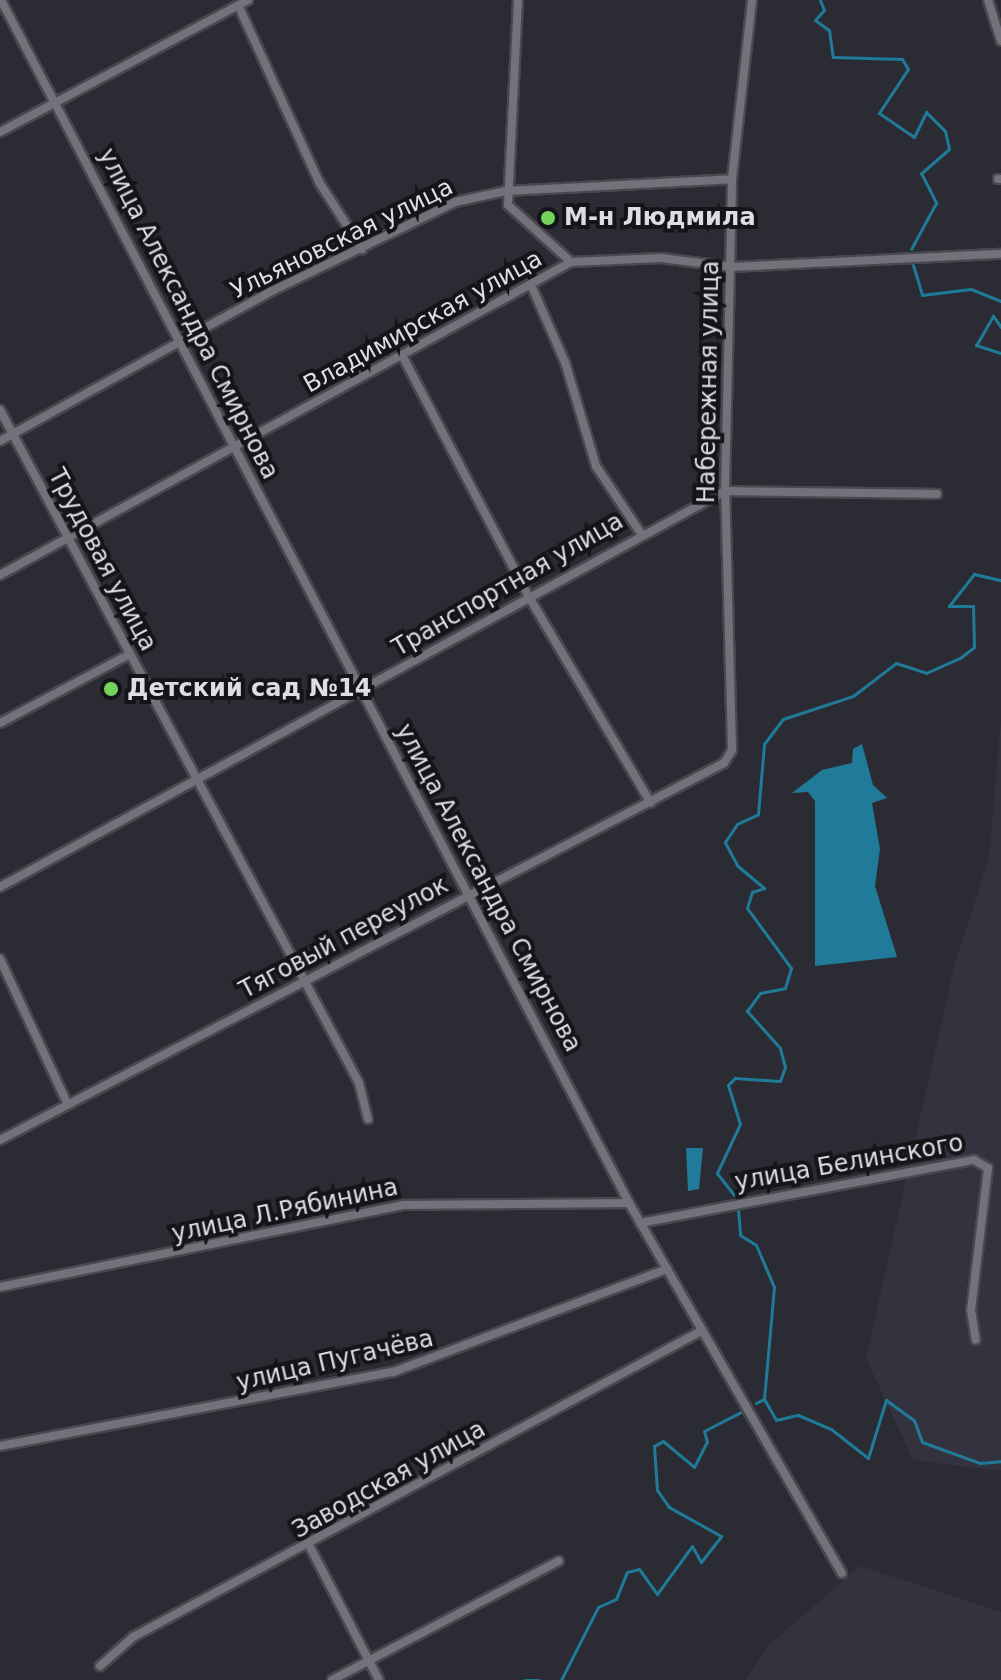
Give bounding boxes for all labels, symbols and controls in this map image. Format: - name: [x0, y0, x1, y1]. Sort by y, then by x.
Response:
- street label: улица Александра Смирнова: [92, 144, 284, 484]
- street label: Ульяновская улица: [226, 173, 458, 305]
- place label: М-н Людмила: [564, 204, 756, 232]
- marker: М-н Людмила: [539, 209, 557, 227]
- street label: Владимирская улица: [299, 244, 547, 400]
- street label: Набережная улица: [692, 260, 726, 504]
- street label: Трудовая улица: [42, 464, 162, 656]
- street label: Транспортная улица: [387, 507, 629, 663]
- place label: Детский сад №14: [127, 675, 372, 703]
- marker: Детский сад №14: [102, 680, 120, 698]
- street label: улица Александра Смирнова: [389, 719, 587, 1057]
- street label: Тяговый переулок: [235, 871, 453, 1005]
- street label: улица Белинского: [733, 1129, 965, 1197]
- street label: улица Л.Рябинина: [169, 1173, 401, 1249]
- street label: улица Пугачёва: [234, 1324, 436, 1398]
- street label: Заводская улица: [287, 1415, 491, 1545]

